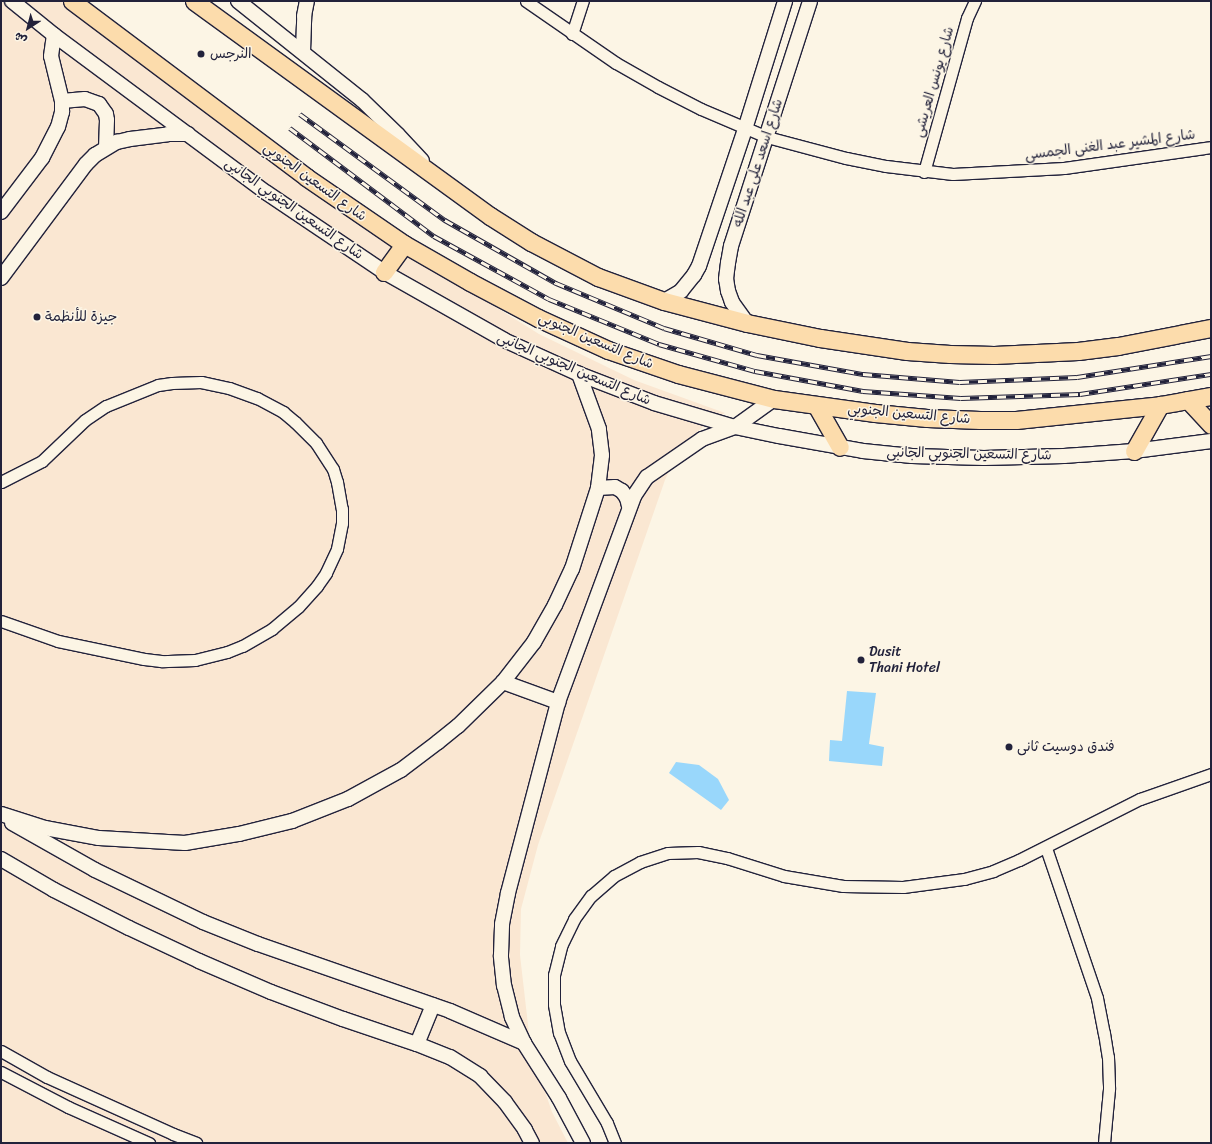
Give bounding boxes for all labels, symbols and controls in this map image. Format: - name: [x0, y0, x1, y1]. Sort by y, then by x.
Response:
- north arrow: [8, 8, 48, 48]
- street label: شارع يونس العريشى: [910, 25, 958, 139]
- text: ش: [10, 27, 31, 49]
- place label: النرجس: [210, 46, 252, 62]
- marker: النرجس: [195, 48, 207, 60]
- street label: شارع اسعد على عبد الله: [729, 97, 787, 229]
- street label: شارع المشير عبد الغنى الجمسى: [1024, 126, 1196, 164]
- street label: شارع التسعين الجنوبي: [260, 139, 370, 225]
- street label: شارع التسعين الجنوبي الجانبى: [221, 155, 367, 263]
- place label: جيزة للأنظمة: [45, 309, 117, 325]
- street label: شارع التسعين الجنوبي: [536, 309, 656, 373]
- marker: جيزة للأنظمة: [32, 312, 42, 322]
- street label: شارع التسعين الجنوبي الجانبى: [495, 329, 653, 409]
- street label: شارع التسعين الجنوبي: [847, 400, 971, 428]
- street label: شارع التسعين الجنوبي الجانبى: [886, 444, 1052, 464]
- place label: Dusit Thani Hotel: [869, 644, 941, 676]
- marker: Dusit Thani Hotel: [856, 655, 866, 665]
- place label: فندق دوسيت ثانى: [1017, 739, 1115, 755]
- marker: فندق دوسيت ثانى: [1004, 742, 1014, 752]

